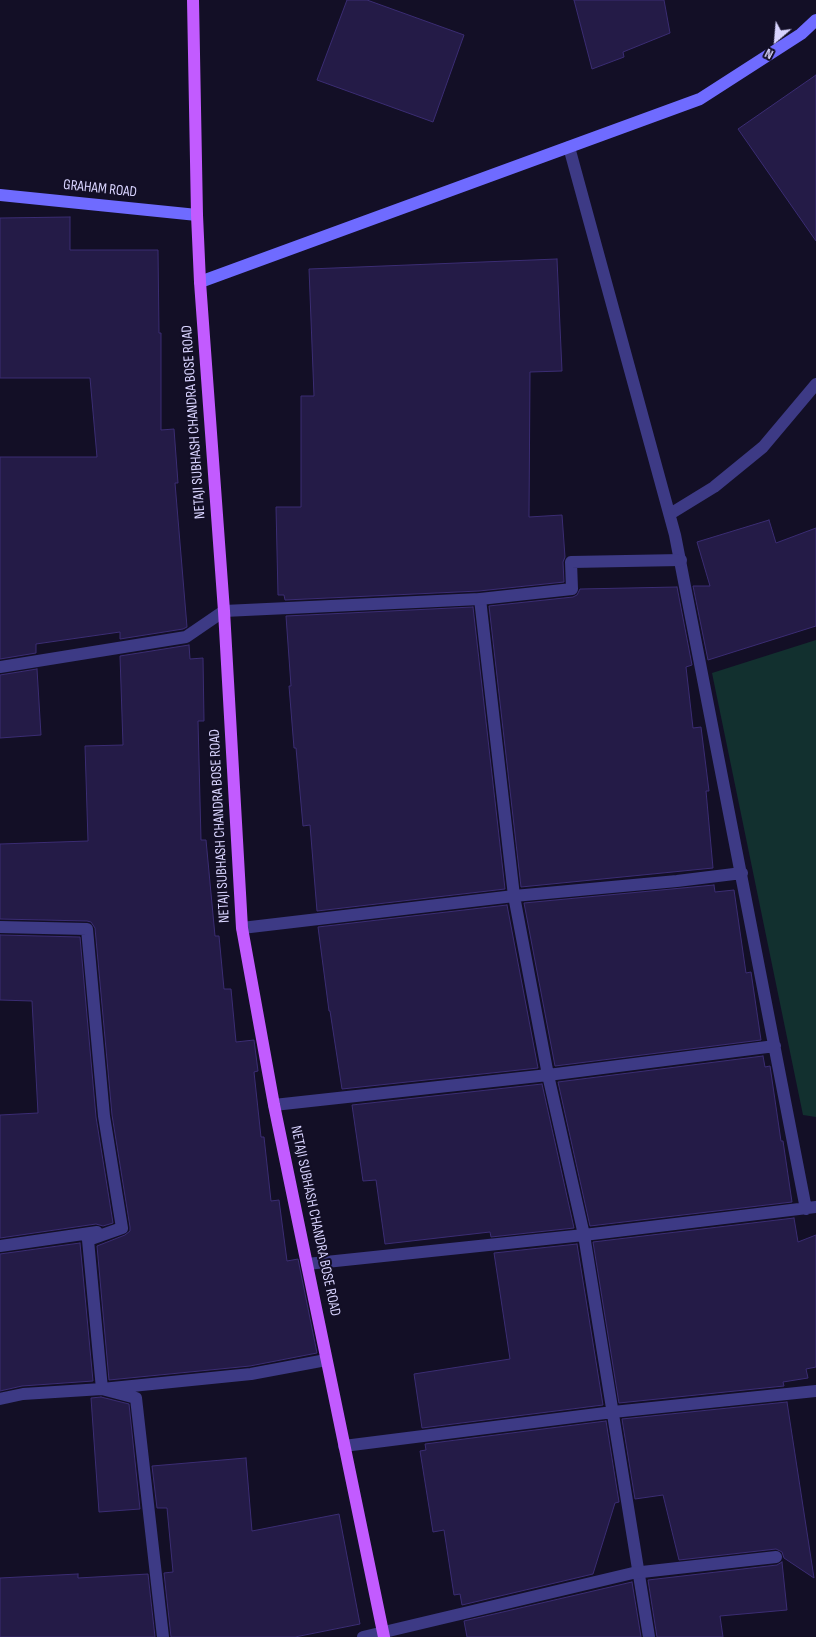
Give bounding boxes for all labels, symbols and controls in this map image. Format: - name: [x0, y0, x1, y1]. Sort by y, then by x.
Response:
- north arrow: [751, 15, 801, 65]
- text: N: [762, 45, 776, 63]
- street label: GRAHAM ROAD: [62, 176, 138, 202]
- street label: NETAJI SUBHASH CHANDRA BOSE ROAD: [178, 324, 210, 520]
- street label: NETAJI SUBHASH CHANDRA BOSE ROAD: [206, 729, 234, 923]
- street label: NETAJI SUBHASH CHANDRA BOSE ROAD: [286, 1124, 344, 1318]

